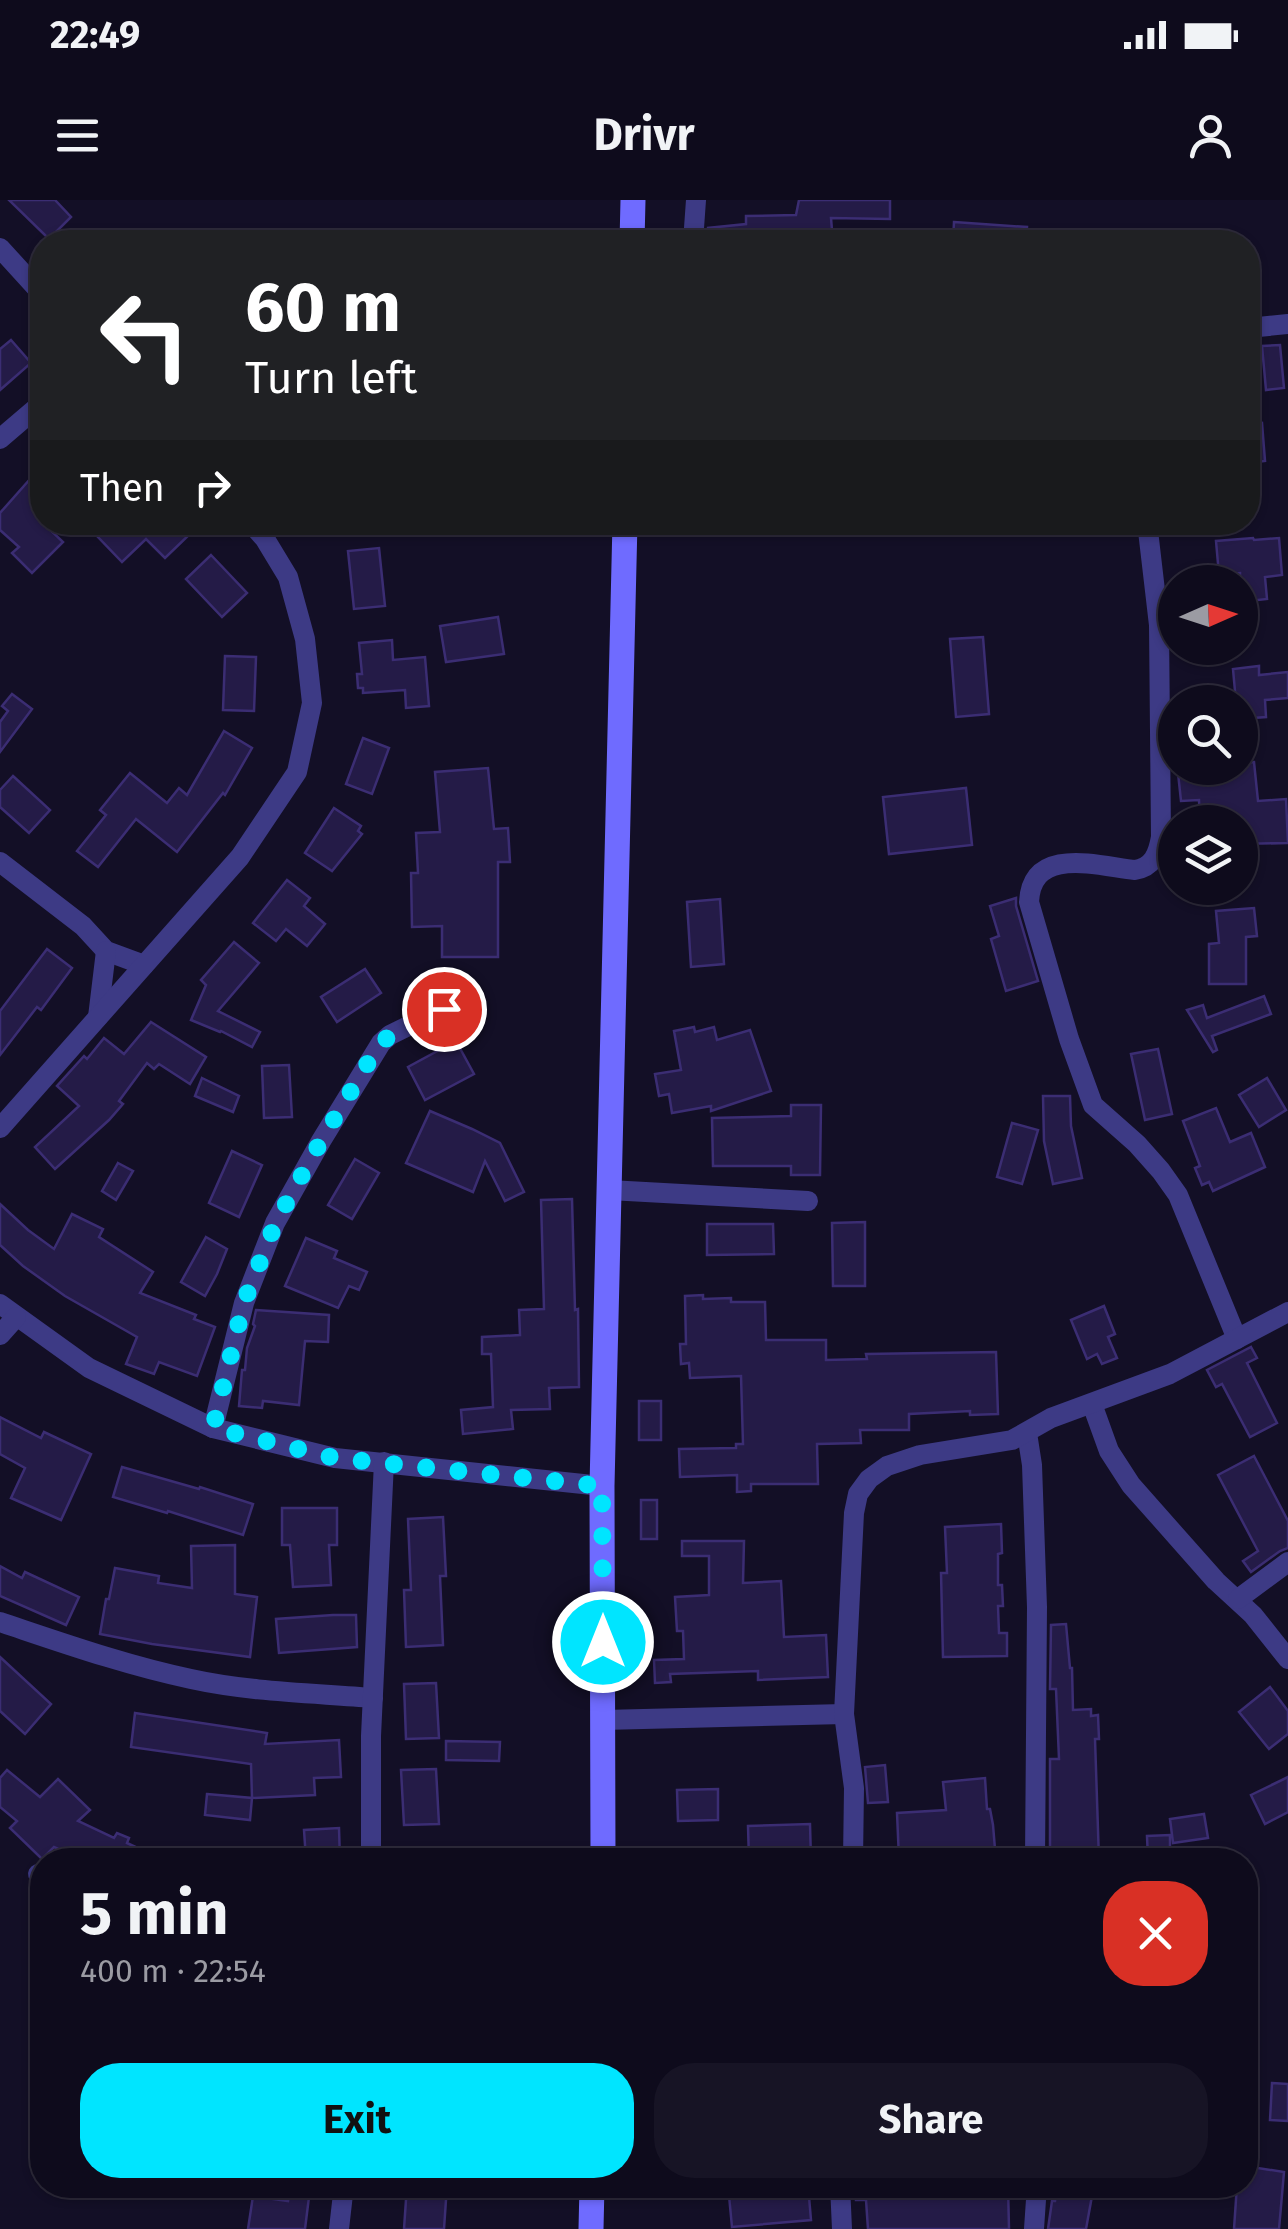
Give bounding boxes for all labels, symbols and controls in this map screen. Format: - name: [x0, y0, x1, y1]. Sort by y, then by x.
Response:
- text: 22:49: [50, 12, 140, 58]
- icon: menu: [50, 108, 105, 163]
- text: Drivr: [593, 108, 695, 162]
- icon: person: [1183, 108, 1238, 163]
- text: 60 m: [245, 266, 401, 350]
- icon: left: [80, 270, 210, 400]
- text: Turn left: [245, 351, 417, 405]
- icon: right: [185, 460, 240, 515]
- text: Then: [80, 465, 165, 511]
- north arrow: [1158, 565, 1258, 665]
- map controls: [1158, 565, 1258, 905]
- button: search: [1158, 685, 1258, 785]
- button: layers: [1158, 805, 1258, 905]
- pin: [402, 967, 487, 1052]
- icon: arrive: [417, 982, 472, 1037]
- position arrow: [551, 1590, 655, 1694]
- text: 5 min: [80, 1878, 229, 1950]
- button: close: [1103, 1881, 1208, 1986]
- text: 400 m · 22:54: [80, 1952, 266, 1990]
- button: Exit: [80, 2063, 634, 2178]
- button: Share: [654, 2063, 1208, 2178]

